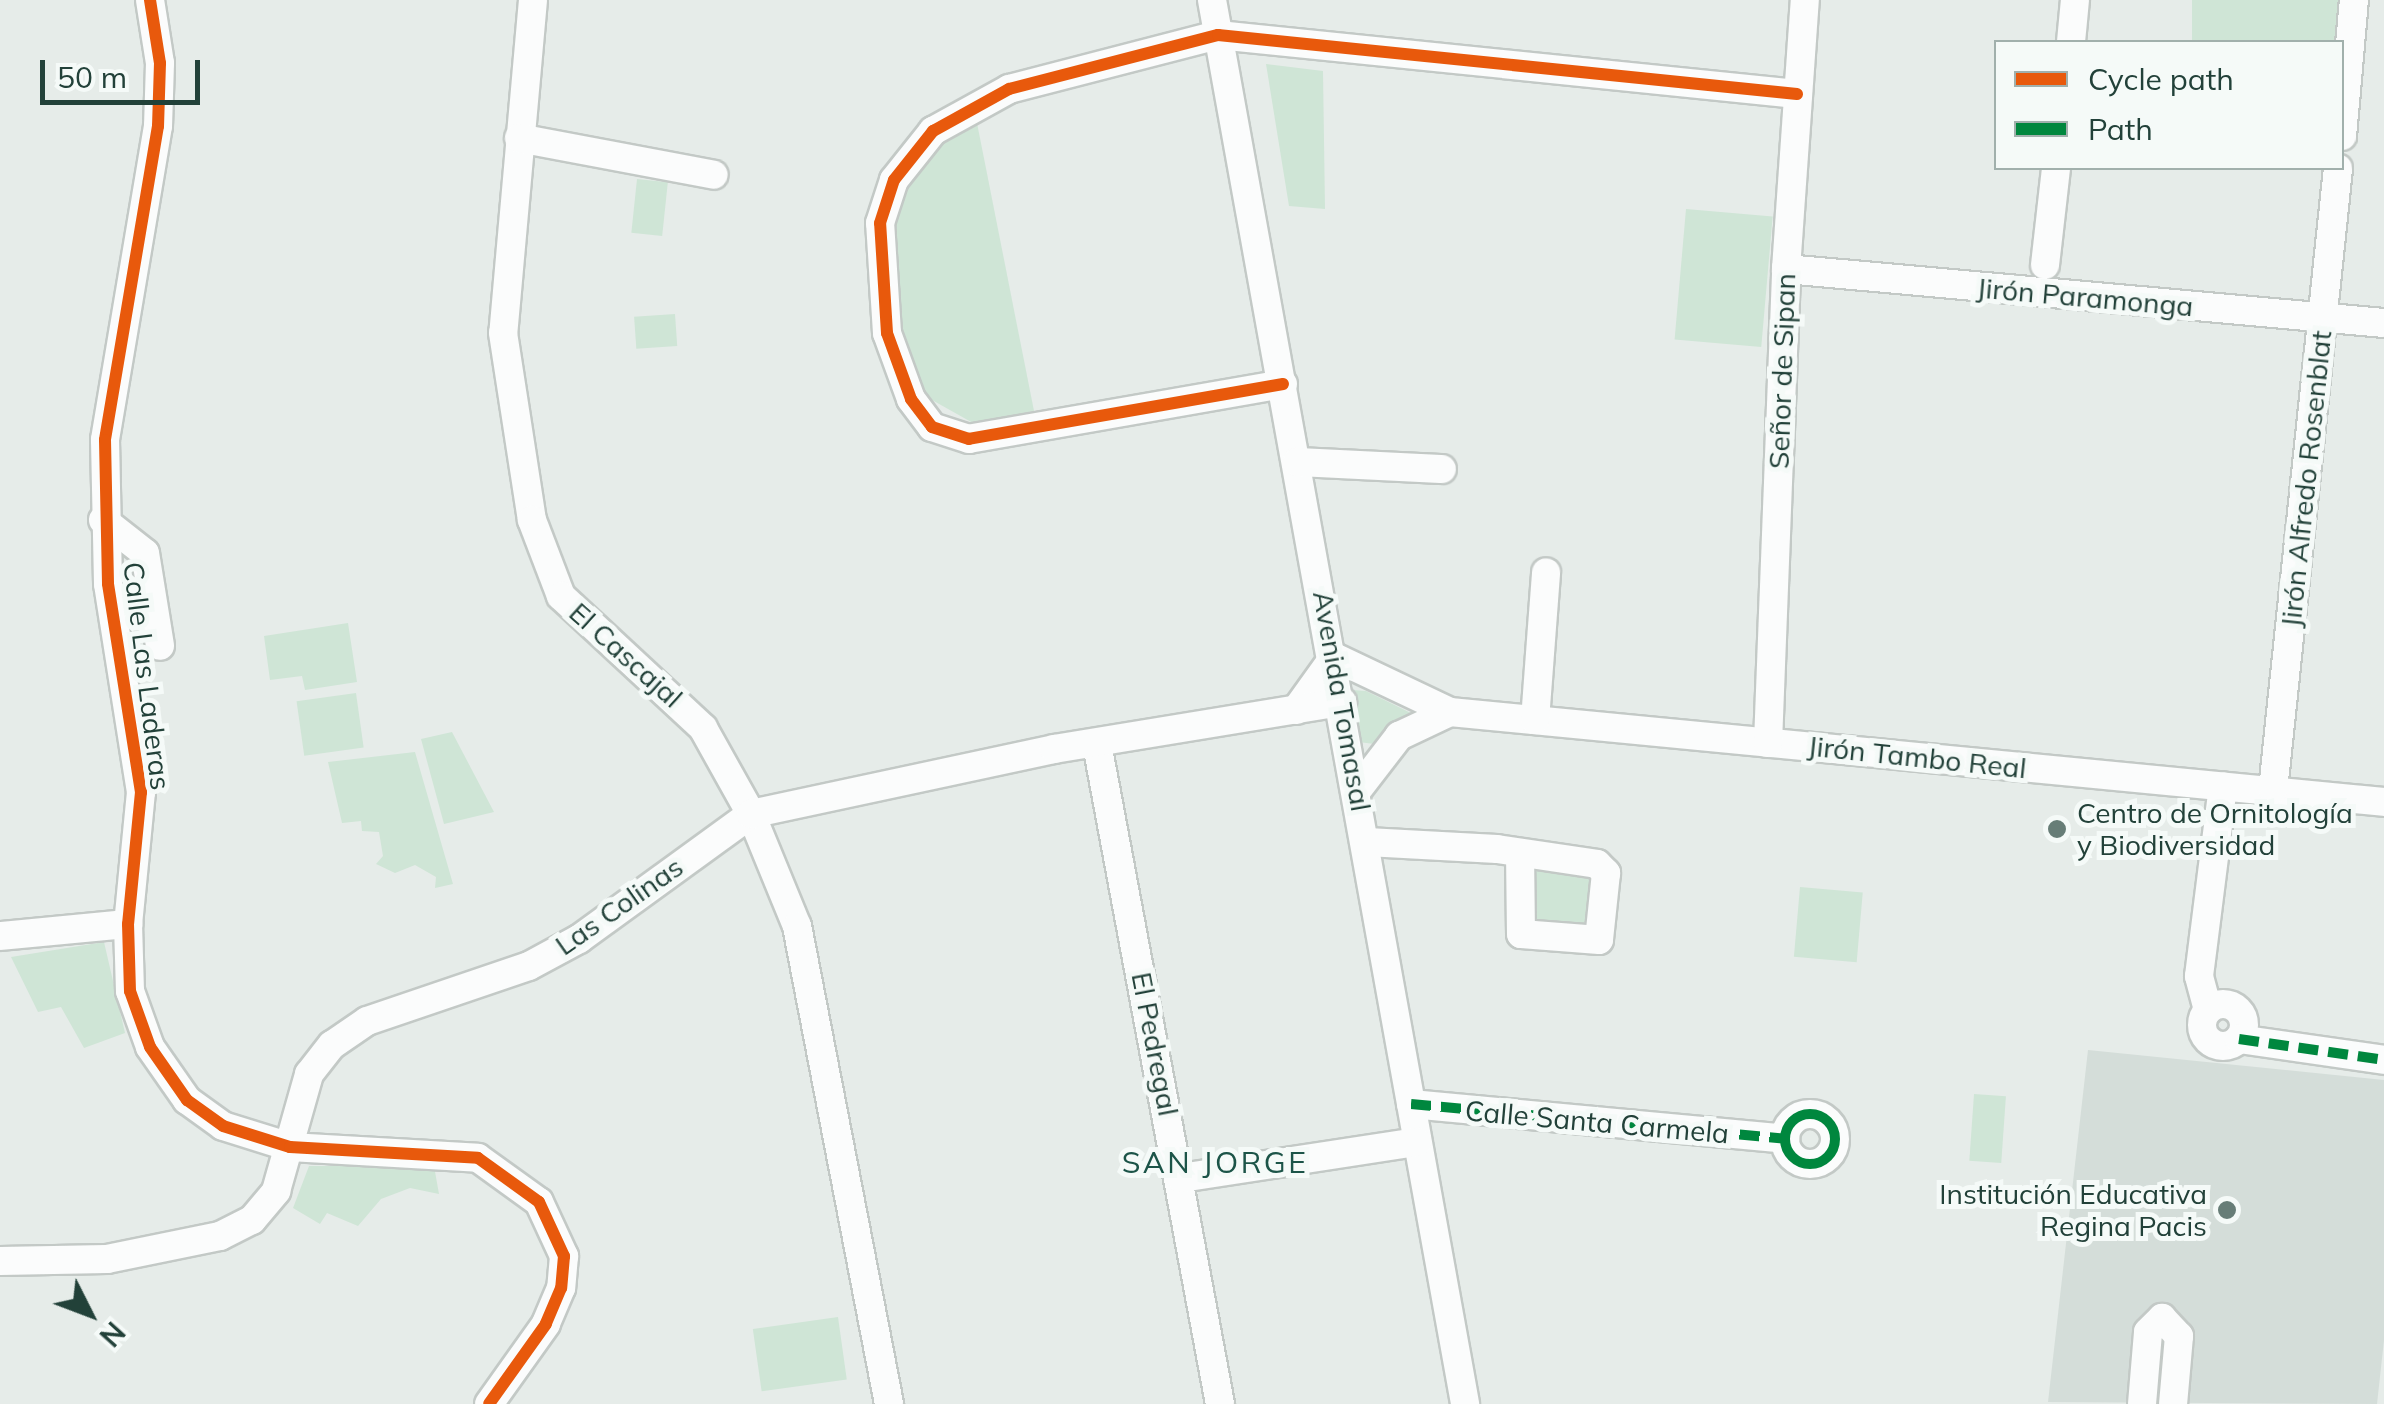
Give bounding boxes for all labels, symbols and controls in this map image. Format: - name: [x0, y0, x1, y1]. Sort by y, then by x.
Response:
- scale bar: [45, 40, 205, 102]
- legend: [1994, 40, 2344, 170]
- text: 50 m: [57, 58, 127, 96]
- text: Cycle path: [2088, 60, 2234, 98]
- text: Path: [2088, 110, 2153, 148]
- street label: Jirón Paramonga: [1975, 271, 2195, 323]
- street label: Señor de Sipan: [1762, 272, 1802, 470]
- street label: Jirón Alfredo Rosenblat: [2274, 329, 2338, 629]
- street label: Calle Las Laderas: [116, 560, 178, 792]
- street label: Avenida Tomasal: [1306, 588, 1378, 814]
- street label: El Cascajal: [563, 596, 689, 714]
- street label: Jirón Tambo Real: [1806, 729, 2028, 785]
- place label: Centro de Ornitología y Biodiversidad: [2077, 796, 2353, 862]
- marker: Centro de Ornitología y Biodiversidad: [2046, 818, 2068, 840]
- street label: Las Colinas: [549, 850, 689, 962]
- street label: El Pedregal: [1125, 969, 1185, 1119]
- street label: Calle Santa Carmela: [1464, 1094, 1730, 1150]
- district label: SAN JORGE: [1122, 1144, 1308, 1180]
- place label: Institución Educativa Regina Pacis: [1939, 1177, 2207, 1243]
- marker: Institución Educativa Regina Pacis: [2216, 1199, 2238, 1221]
- north arrow: [40, 1264, 140, 1364]
- text: N: [93, 1315, 133, 1354]

